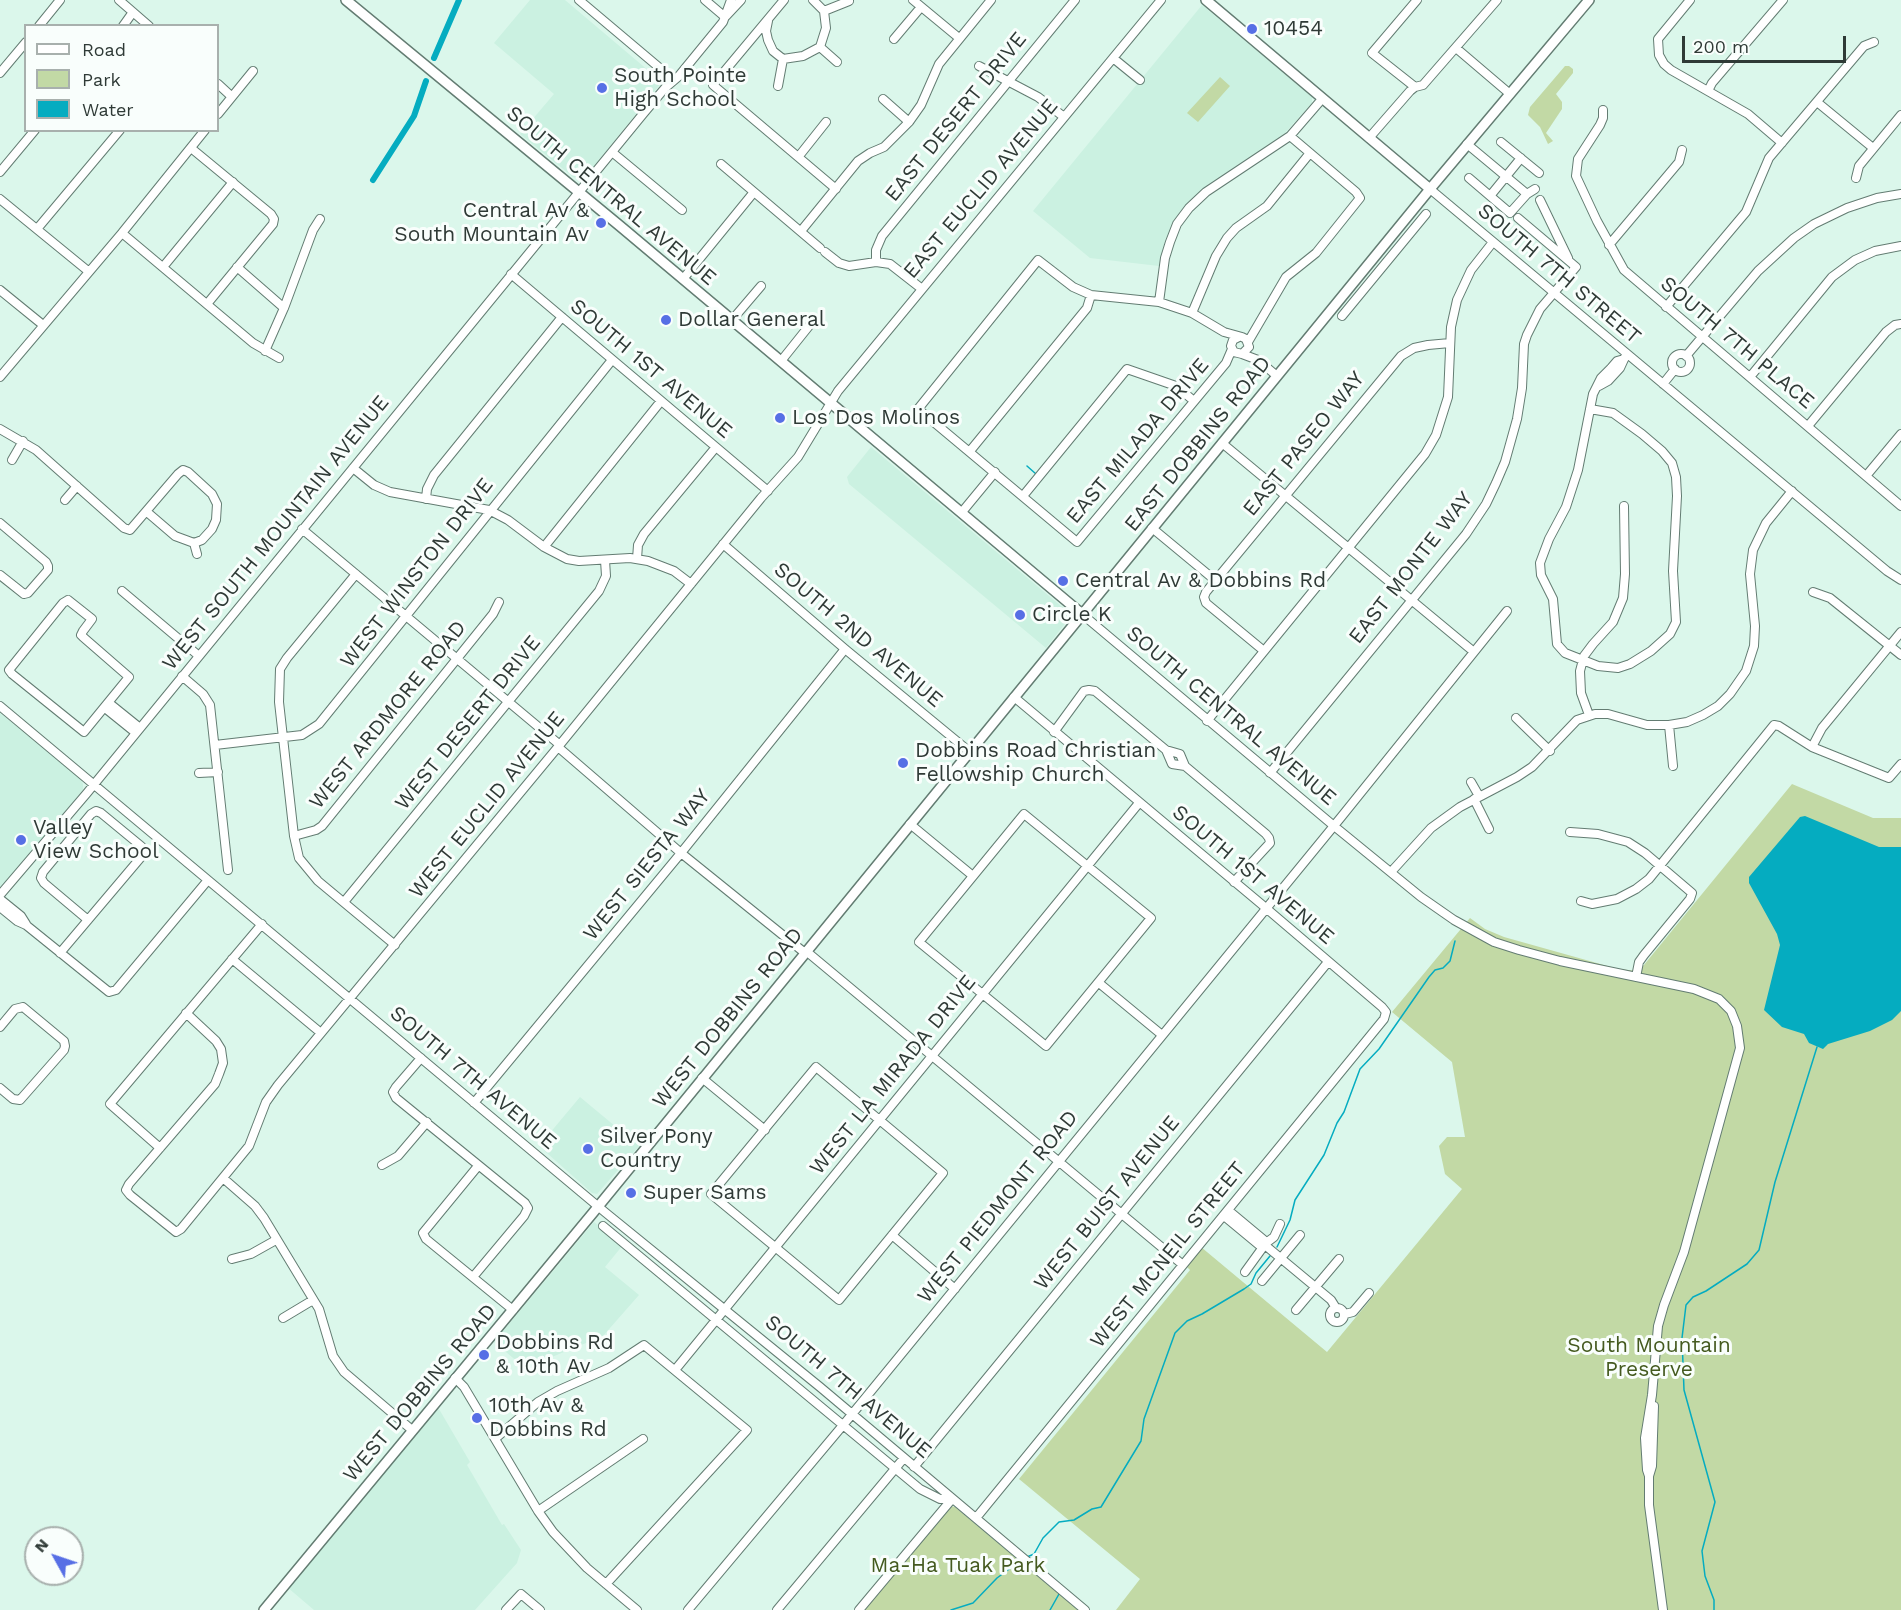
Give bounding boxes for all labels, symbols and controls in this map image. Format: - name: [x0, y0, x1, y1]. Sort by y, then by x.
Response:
- place label: 10454: [1264, 16, 1323, 42]
- marker: 10454: [1245, 22, 1259, 36]
- legend: [24, 24, 219, 132]
- scale bar: [1685, 24, 1848, 62]
- street label: EAST DESERT DRIVE: [880, 27, 1032, 207]
- text: 200 m: [1693, 36, 1749, 57]
- text: Road: [82, 39, 126, 60]
- place label: South Pointe High School: [614, 63, 747, 113]
- text: Park: [82, 69, 121, 90]
- marker: South Pointe High School: [595, 81, 609, 95]
- street label: EAST EUCLID AVENUE: [898, 94, 1064, 284]
- text: Water: [82, 99, 134, 120]
- street label: SOUTH CENTRAL AVENUE: [501, 101, 721, 291]
- place label: Central Av & South Mountain Av: [394, 198, 589, 248]
- street label: SOUTH 7TH STREET: [1472, 198, 1646, 350]
- marker: Central Av & South Mountain Av: [594, 216, 608, 230]
- street label: SOUTH 7TH PLACE: [1655, 271, 1819, 415]
- street label: SOUTH 1ST AVENUE: [565, 294, 737, 444]
- place label: Dollar General: [678, 307, 825, 333]
- marker: Dollar General: [659, 313, 673, 327]
- street label: EAST DOBBINS ROAD: [1119, 351, 1277, 537]
- street label: EAST MILADA DRIVE: [1061, 353, 1215, 529]
- street label: EAST PASEO WAY: [1238, 367, 1370, 521]
- street label: WEST SOUTH MOUNTAIN AVENUE: [157, 391, 395, 675]
- place label: Los Dos Molinos: [792, 405, 960, 431]
- marker: Los Dos Molinos: [773, 411, 787, 425]
- street label: WEST WINSTON DRIVE: [335, 473, 499, 673]
- street label: EAST MONTE WAY: [1344, 487, 1478, 649]
- street label: SOUTH 2ND AVENUE: [768, 557, 948, 713]
- place label: Central Av & Dobbins Rd: [1075, 568, 1326, 594]
- marker: Central Av & Dobbins Rd: [1056, 574, 1070, 588]
- place label: Circle K: [1032, 602, 1111, 628]
- marker: Circle K: [1013, 608, 1027, 622]
- street label: WEST ARDMORE ROAD: [304, 616, 472, 814]
- street label: SOUTH CENTRAL AVENUE: [1121, 621, 1341, 811]
- street label: WEST DESERT DRIVE: [390, 631, 546, 815]
- street label: WEST EUCLID AVENUE: [404, 706, 570, 904]
- place label: Dobbins Road Christian Fellowship Church: [915, 738, 1156, 788]
- marker: Dobbins Road Christian Fellowship Church: [896, 756, 910, 770]
- street label: WEST SIESTA WAY: [578, 784, 716, 946]
- street label: SOUTH 1ST AVENUE: [1167, 800, 1339, 950]
- place label: Valley View School: [33, 815, 159, 865]
- marker: Valley View School: [14, 833, 28, 847]
- street label: WEST DOBBINS ROAD: [647, 923, 809, 1113]
- street label: WEST LA MIRADA DRIVE: [805, 970, 981, 1180]
- street label: SOUTH 7TH AVENUE: [385, 1001, 561, 1155]
- street label: WEST PIEDMONT ROAD: [912, 1105, 1084, 1309]
- street label: WEST BUIST AVENUE: [1029, 1111, 1185, 1295]
- place label: Silver Pony Country: [600, 1124, 712, 1174]
- marker: Silver Pony Country: [581, 1142, 595, 1156]
- street label: WEST MCNEIL STREET: [1085, 1157, 1251, 1353]
- place label: Super Sams: [643, 1180, 767, 1206]
- marker: Super Sams: [624, 1186, 638, 1200]
- street label: WEST DOBBINS ROAD: [338, 1299, 502, 1487]
- street label: SOUTH 7TH AVENUE: [760, 1310, 936, 1464]
- place label: Dobbins Rd & 10th Av: [496, 1330, 614, 1380]
- park label: South Mountain Preserve: [1567, 1333, 1731, 1383]
- marker: Dobbins Rd & 10th Av: [477, 1348, 491, 1362]
- place label: 10th Av & Dobbins Rd: [489, 1393, 607, 1443]
- marker: 10th Av & Dobbins Rd: [470, 1411, 484, 1425]
- north arrow: [24, 1526, 84, 1586]
- text: N: [30, 1535, 52, 1556]
- park label: Ma-Ha Tuak Park: [871, 1553, 1045, 1579]

